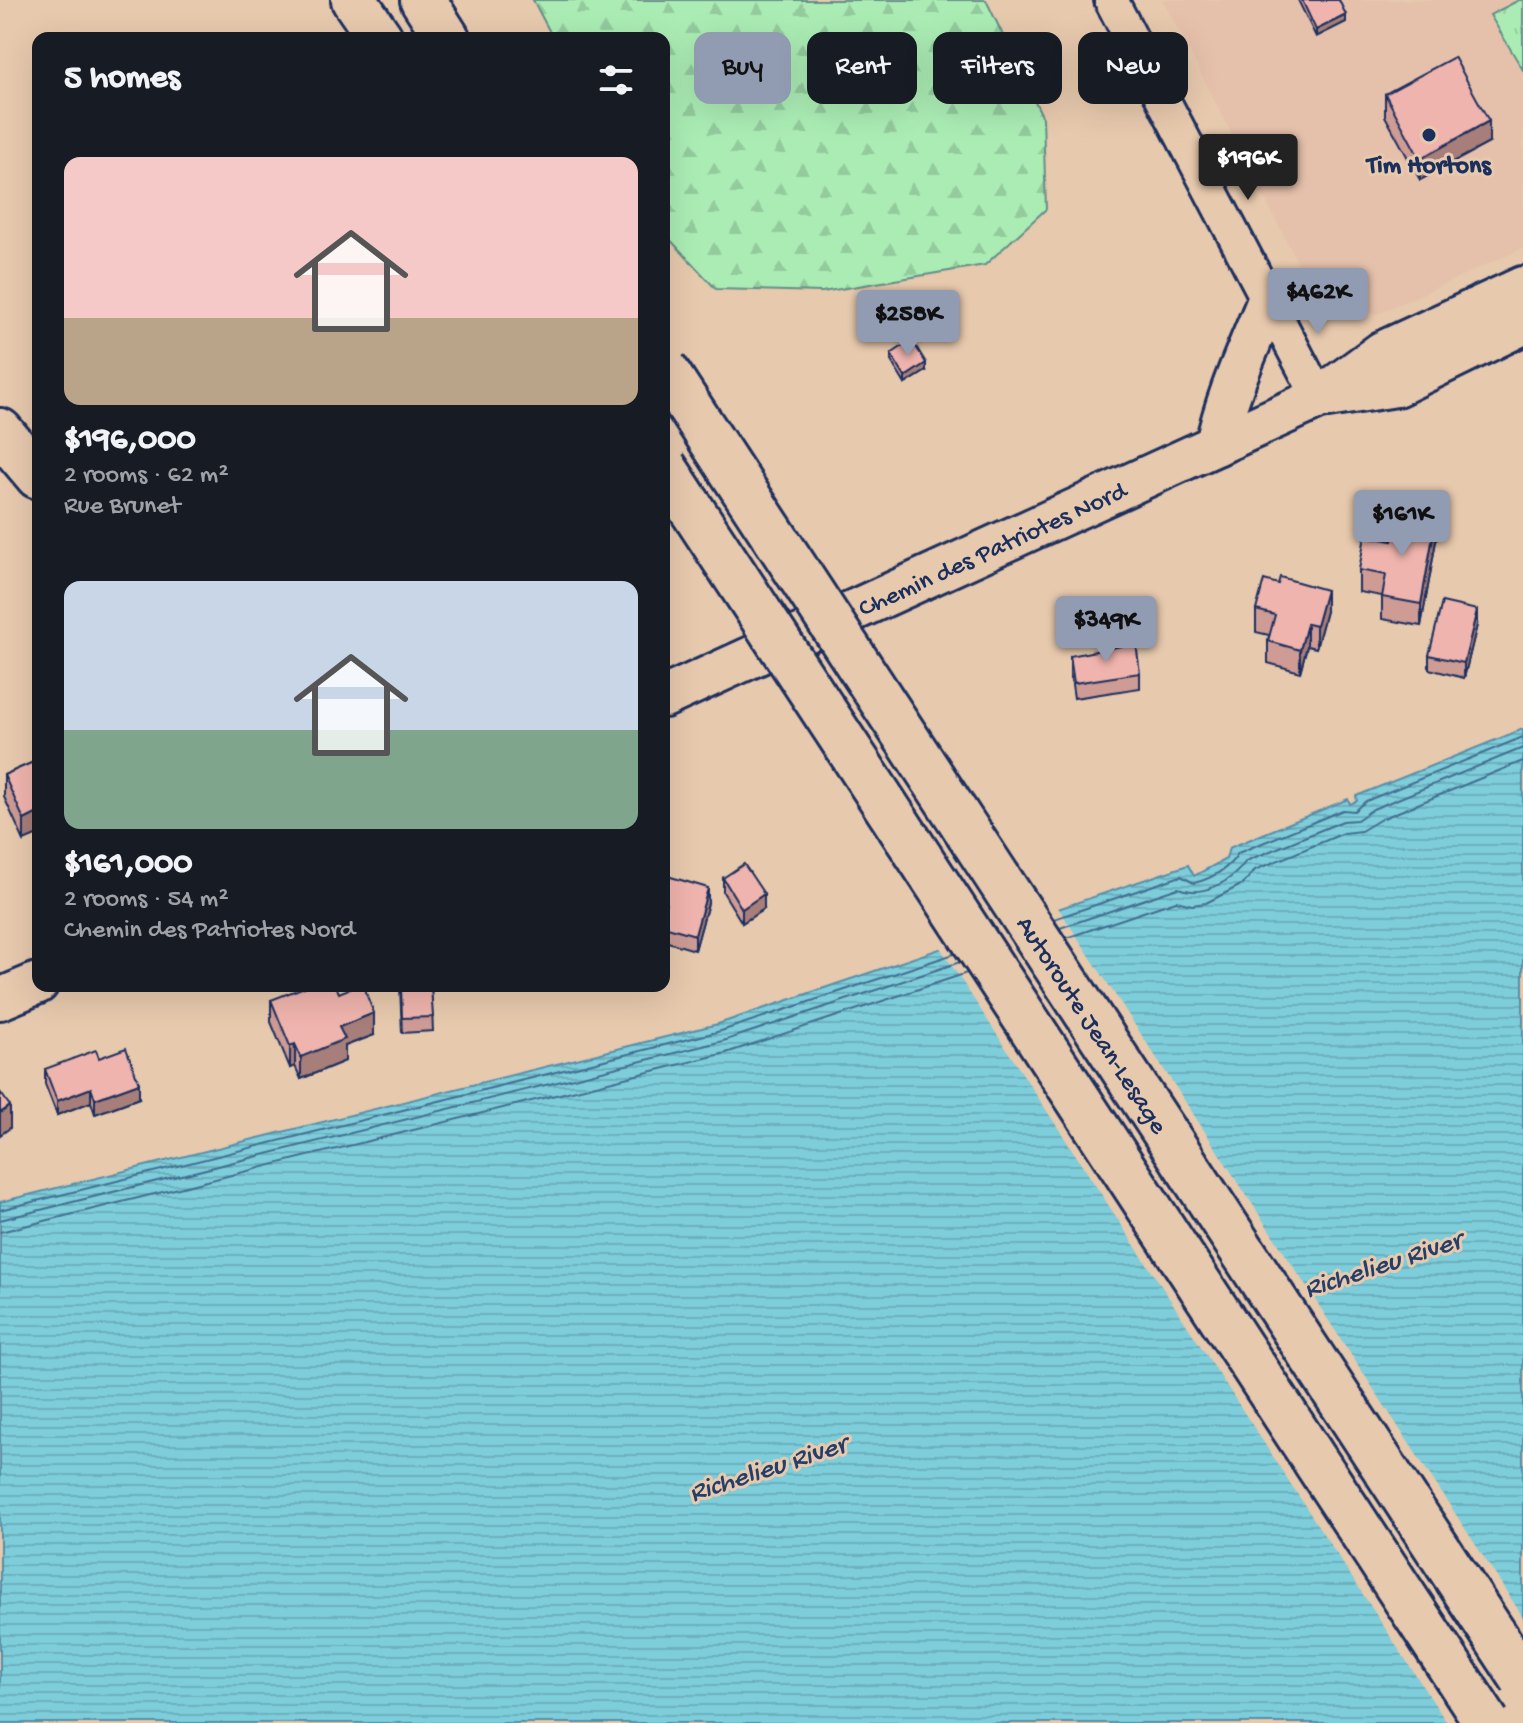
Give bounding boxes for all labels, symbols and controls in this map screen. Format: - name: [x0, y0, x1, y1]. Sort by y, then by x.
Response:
- chip: Buy: [694, 32, 791, 104]
- chip: Rent: [807, 32, 917, 104]
- chip: Filters: [933, 32, 1062, 104]
- chip: New: [1078, 32, 1188, 104]
- icon: filters: [594, 58, 638, 102]
- text: 5 homes: [64, 60, 180, 100]
- marker: Tim Hortons: [1420, 126, 1438, 144]
- pin: $196K: [1192, 134, 1304, 202]
- text: $196K: [1217, 144, 1279, 175]
- place label: Tim Hortons: [1365, 152, 1492, 183]
- icon: home: [279, 209, 423, 353]
- pin: $462K: [1262, 268, 1374, 336]
- text: $462K: [1286, 278, 1350, 309]
- pin: $258K: [852, 290, 964, 358]
- text: $258K: [875, 300, 941, 331]
- text: $196,000: [64, 421, 196, 461]
- text: 2 rooms · 62 m²: [64, 461, 228, 492]
- street label: Chemin des Patriotes Nord: [855, 476, 1134, 626]
- pin: $161K: [1346, 490, 1458, 558]
- text: Rue Brunet: [64, 492, 180, 523]
- text: $161K: [1372, 500, 1432, 531]
- pin: $349K: [1050, 596, 1162, 664]
- text: $349K: [1074, 606, 1138, 637]
- icon: home: [279, 633, 423, 777]
- text: $161,000: [64, 845, 193, 885]
- text: 2 rooms · 54 m²: [64, 885, 229, 916]
- street label: Autoroute Jean-Lesage: [1007, 911, 1173, 1142]
- text: Chemin des Patriotes Nord: [64, 916, 355, 947]
- water label: Richelieu River: [1300, 1224, 1471, 1307]
- water label: Richelieu River: [685, 1428, 856, 1511]

